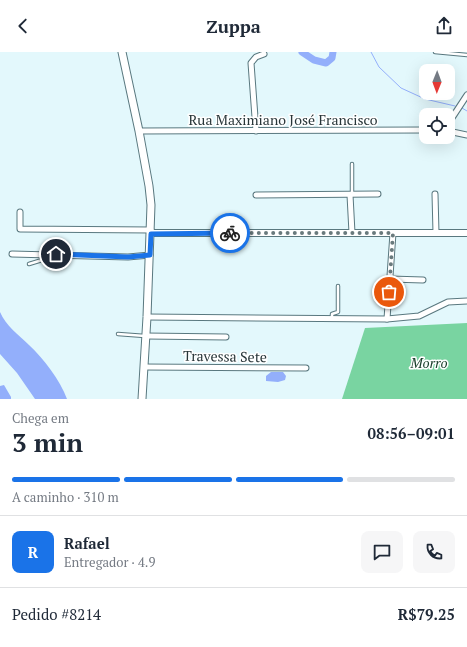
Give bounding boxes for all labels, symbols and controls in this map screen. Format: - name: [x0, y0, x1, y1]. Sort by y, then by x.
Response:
- text: Zuppa: [206, 14, 261, 38]
- icon: back: [12, 15, 34, 37]
- icon: share: [433, 15, 455, 37]
- north arrow: [419, 64, 455, 100]
- map controls: [419, 64, 455, 144]
- button: locate: [419, 108, 455, 144]
- street label: Rua Maximiano José Francisco: [188, 110, 378, 129]
- courier: [210, 213, 250, 253]
- icon: bike: [219, 222, 241, 244]
- pin: [39, 237, 73, 271]
- icon: home: [45, 243, 67, 265]
- pin: [372, 275, 406, 309]
- icon: bag: [378, 281, 400, 303]
- street label: Travessa Sete: [183, 346, 267, 366]
- park label: Morro: [409, 353, 448, 372]
- text: Chega em: [12, 409, 69, 427]
- text: 08:56–09:01: [368, 423, 455, 443]
- text: 3 min: [12, 425, 83, 459]
- text: A caminho · 310 m: [12, 488, 119, 506]
- button: chat: [361, 531, 403, 573]
- button: phone: [413, 531, 455, 573]
- text: Rafael: [64, 533, 110, 553]
- text: R: [28, 542, 38, 562]
- text: Entregador · 4.9: [64, 553, 155, 571]
- text: Pedido #8214: [12, 604, 101, 624]
- text: R$79.25: [398, 604, 455, 624]

